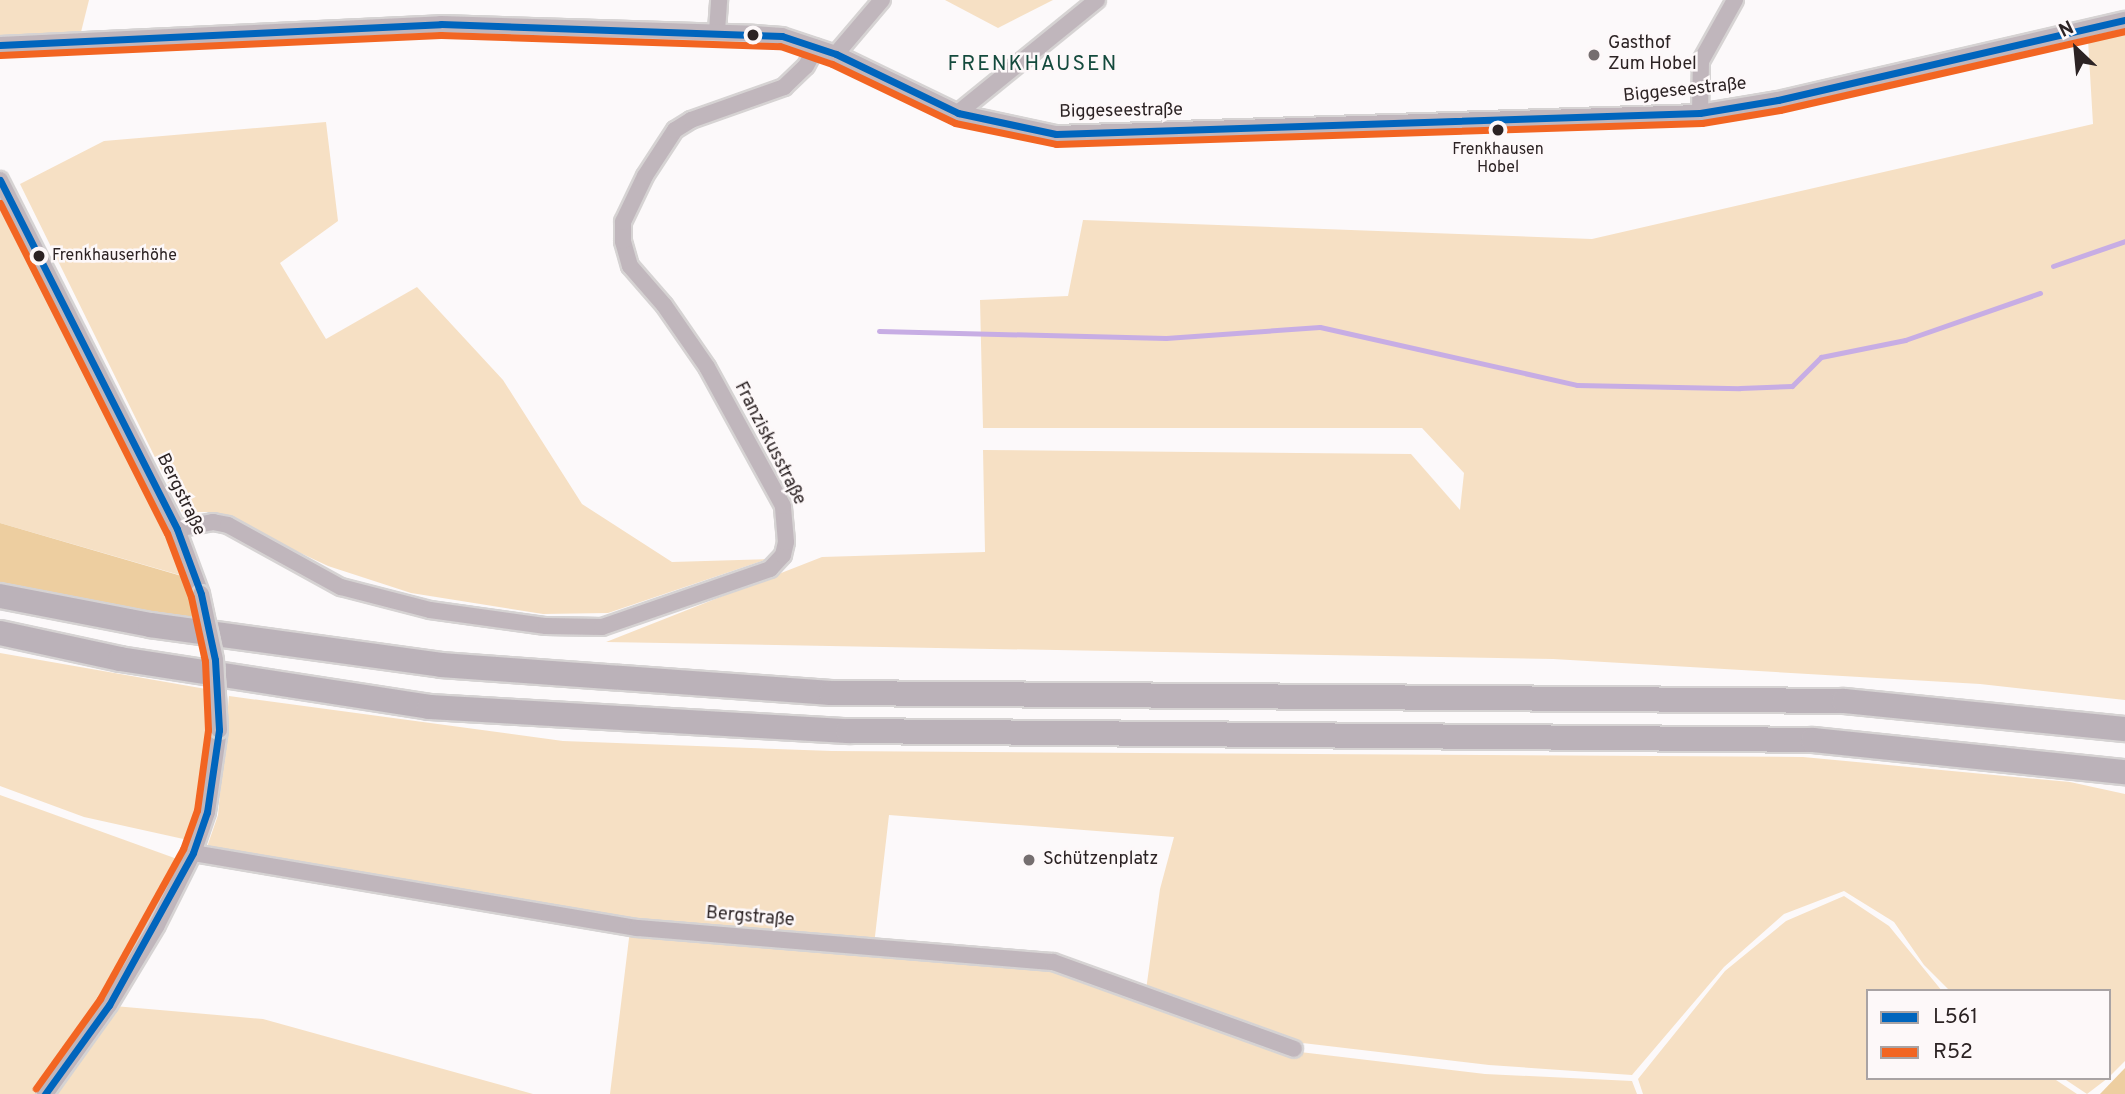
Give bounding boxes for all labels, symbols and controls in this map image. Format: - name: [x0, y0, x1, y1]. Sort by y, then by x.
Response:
- north arrow: [2041, 14, 2111, 84]
- text: N: [2055, 16, 2078, 44]
- unlabelled marker: [746, 28, 760, 42]
- place label: Gasthof Zum Hobel: [1608, 34, 1697, 76]
- marker: Gasthof Zum Hobel: [1586, 47, 1602, 63]
- district label: FRENKHAUSEN: [949, 52, 1117, 78]
- street label: Biggeseestraße: [1622, 74, 1748, 108]
- street label: Biggeseestraße: [1059, 100, 1183, 124]
- marker: Frenkhausen Hobel: [1491, 123, 1505, 137]
- place label: Frenkhausen Hobel: [1452, 140, 1544, 178]
- place label: Frenkhauserhöhe: [52, 246, 177, 266]
- marker: Frenkhauserhöhe: [32, 249, 46, 263]
- street label: Franziskusstraße: [729, 379, 809, 509]
- street label: Bergstraße: [151, 450, 209, 540]
- place label: Schützenplatz: [1043, 849, 1158, 871]
- marker: Schützenplatz: [1021, 852, 1037, 868]
- street label: Bergstraße: [705, 903, 795, 933]
- legend: [1866, 989, 2111, 1080]
- text: L561: [1933, 1004, 1978, 1031]
- text: R52: [1933, 1039, 1973, 1066]

